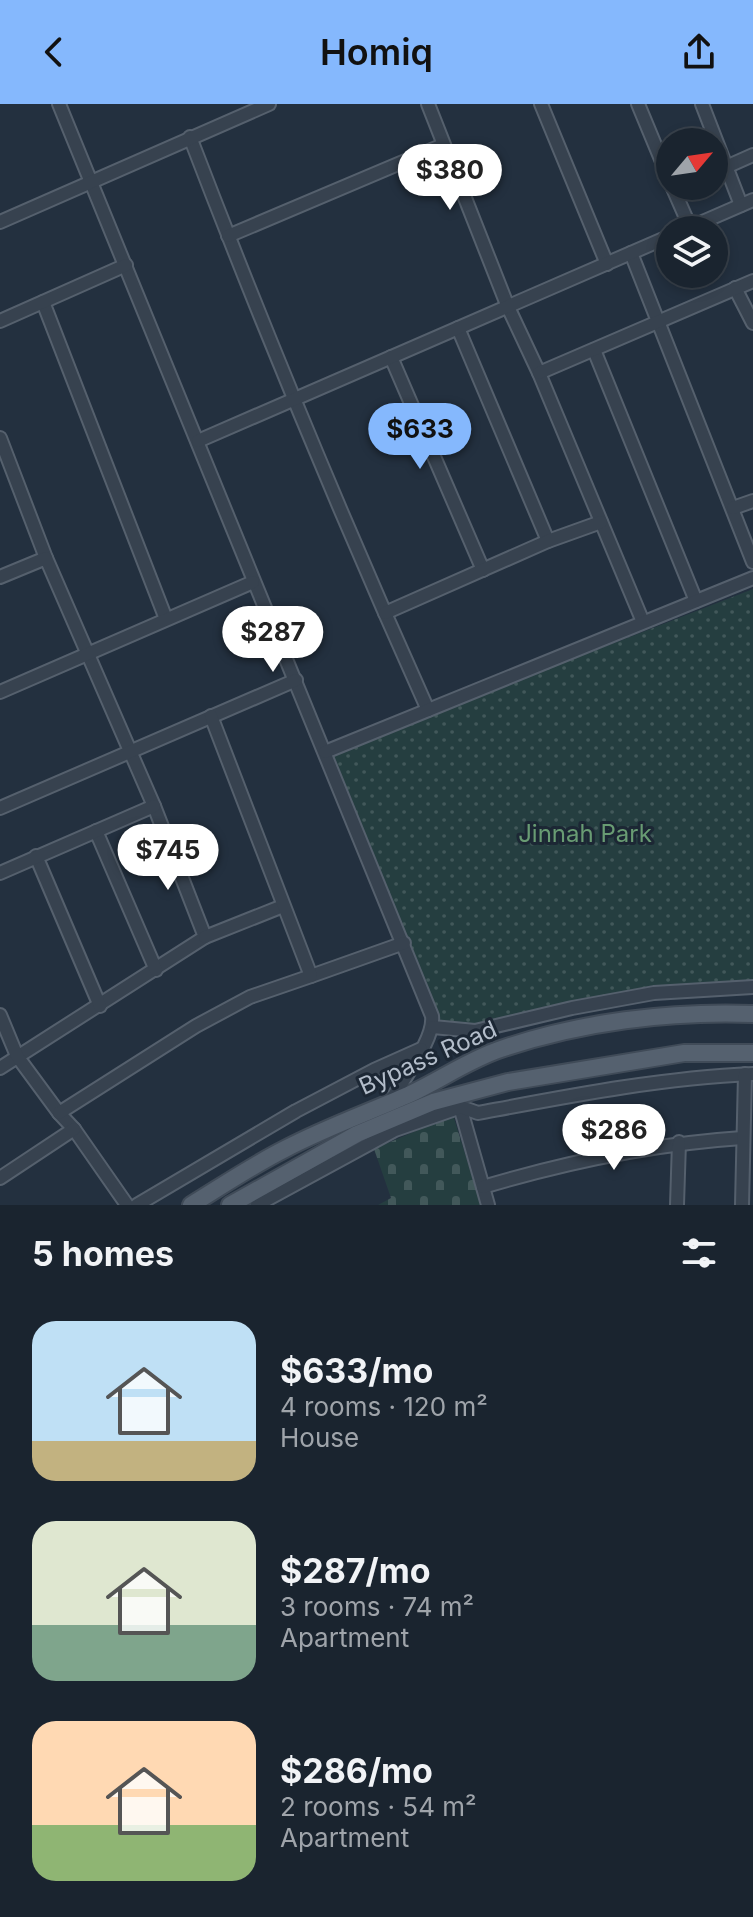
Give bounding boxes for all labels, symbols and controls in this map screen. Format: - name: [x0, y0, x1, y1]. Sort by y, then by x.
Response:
- icon: back: [32, 30, 76, 74]
- text: Homiq: [320, 30, 433, 74]
- icon: share: [677, 30, 721, 74]
- north arrow: [656, 128, 728, 200]
- map controls: [656, 128, 728, 288]
- pin: $380: [403, 144, 497, 212]
- text: $380: [416, 154, 484, 185]
- button: layers: [656, 216, 728, 288]
- pin: $633: [373, 403, 467, 471]
- text: $633: [386, 413, 454, 444]
- pin: $287: [226, 606, 320, 674]
- text: $287: [240, 616, 306, 647]
- park label: Jinnah Park: [518, 819, 652, 848]
- pin: $745: [121, 824, 215, 892]
- text: $745: [136, 834, 200, 865]
- street label: Bypass Road: [354, 1014, 501, 1101]
- pin: $286: [567, 1104, 661, 1172]
- text: $286: [580, 1114, 648, 1145]
- icon: filters: [677, 1231, 721, 1275]
- text: 5 homes: [32, 1233, 174, 1274]
- text: $633/mo: [280, 1350, 433, 1391]
- icon: home: [96, 1353, 192, 1449]
- text: 4 rooms · 120 m²: [280, 1391, 488, 1422]
- text: House: [280, 1422, 359, 1453]
- text: $287/mo: [280, 1550, 431, 1591]
- icon: home: [96, 1553, 192, 1649]
- text: 3 rooms · 74 m²: [280, 1591, 474, 1622]
- text: Apartment: [280, 1622, 409, 1653]
- text: $286/mo: [280, 1750, 433, 1791]
- icon: home: [96, 1753, 192, 1849]
- text: 2 rooms · 54 m²: [280, 1791, 477, 1822]
- text: Apartment: [280, 1822, 409, 1853]

